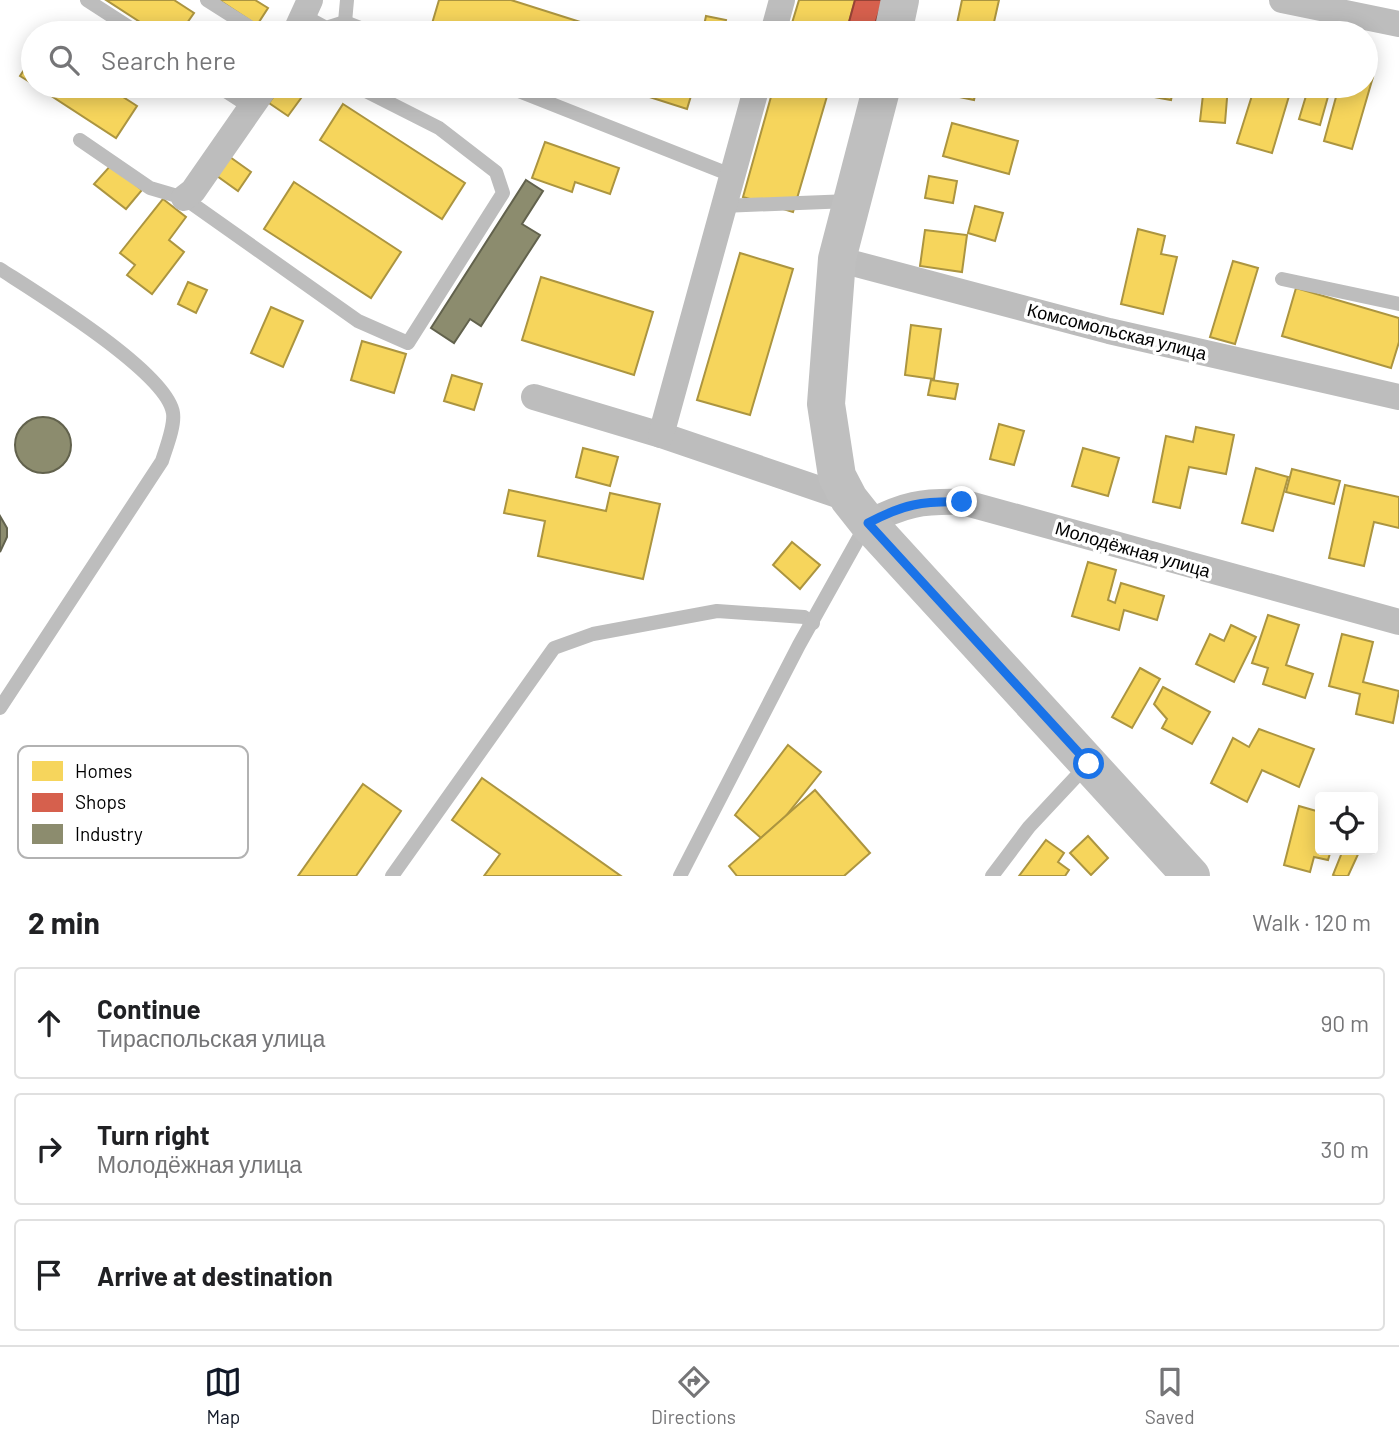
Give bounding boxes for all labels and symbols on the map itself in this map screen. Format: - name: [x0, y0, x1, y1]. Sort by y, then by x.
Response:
- street label: Комсомольская улица: [1025, 298, 1210, 364]
- route end: [946, 486, 977, 517]
- street label: Молодёжная улица: [1053, 516, 1214, 582]
- legend: [18, 746, 248, 858]
- route start: [1073, 748, 1104, 779]
- text: Homes: [75, 759, 132, 782]
- text: Shops: [75, 790, 126, 813]
- text: Industry: [75, 822, 143, 845]

